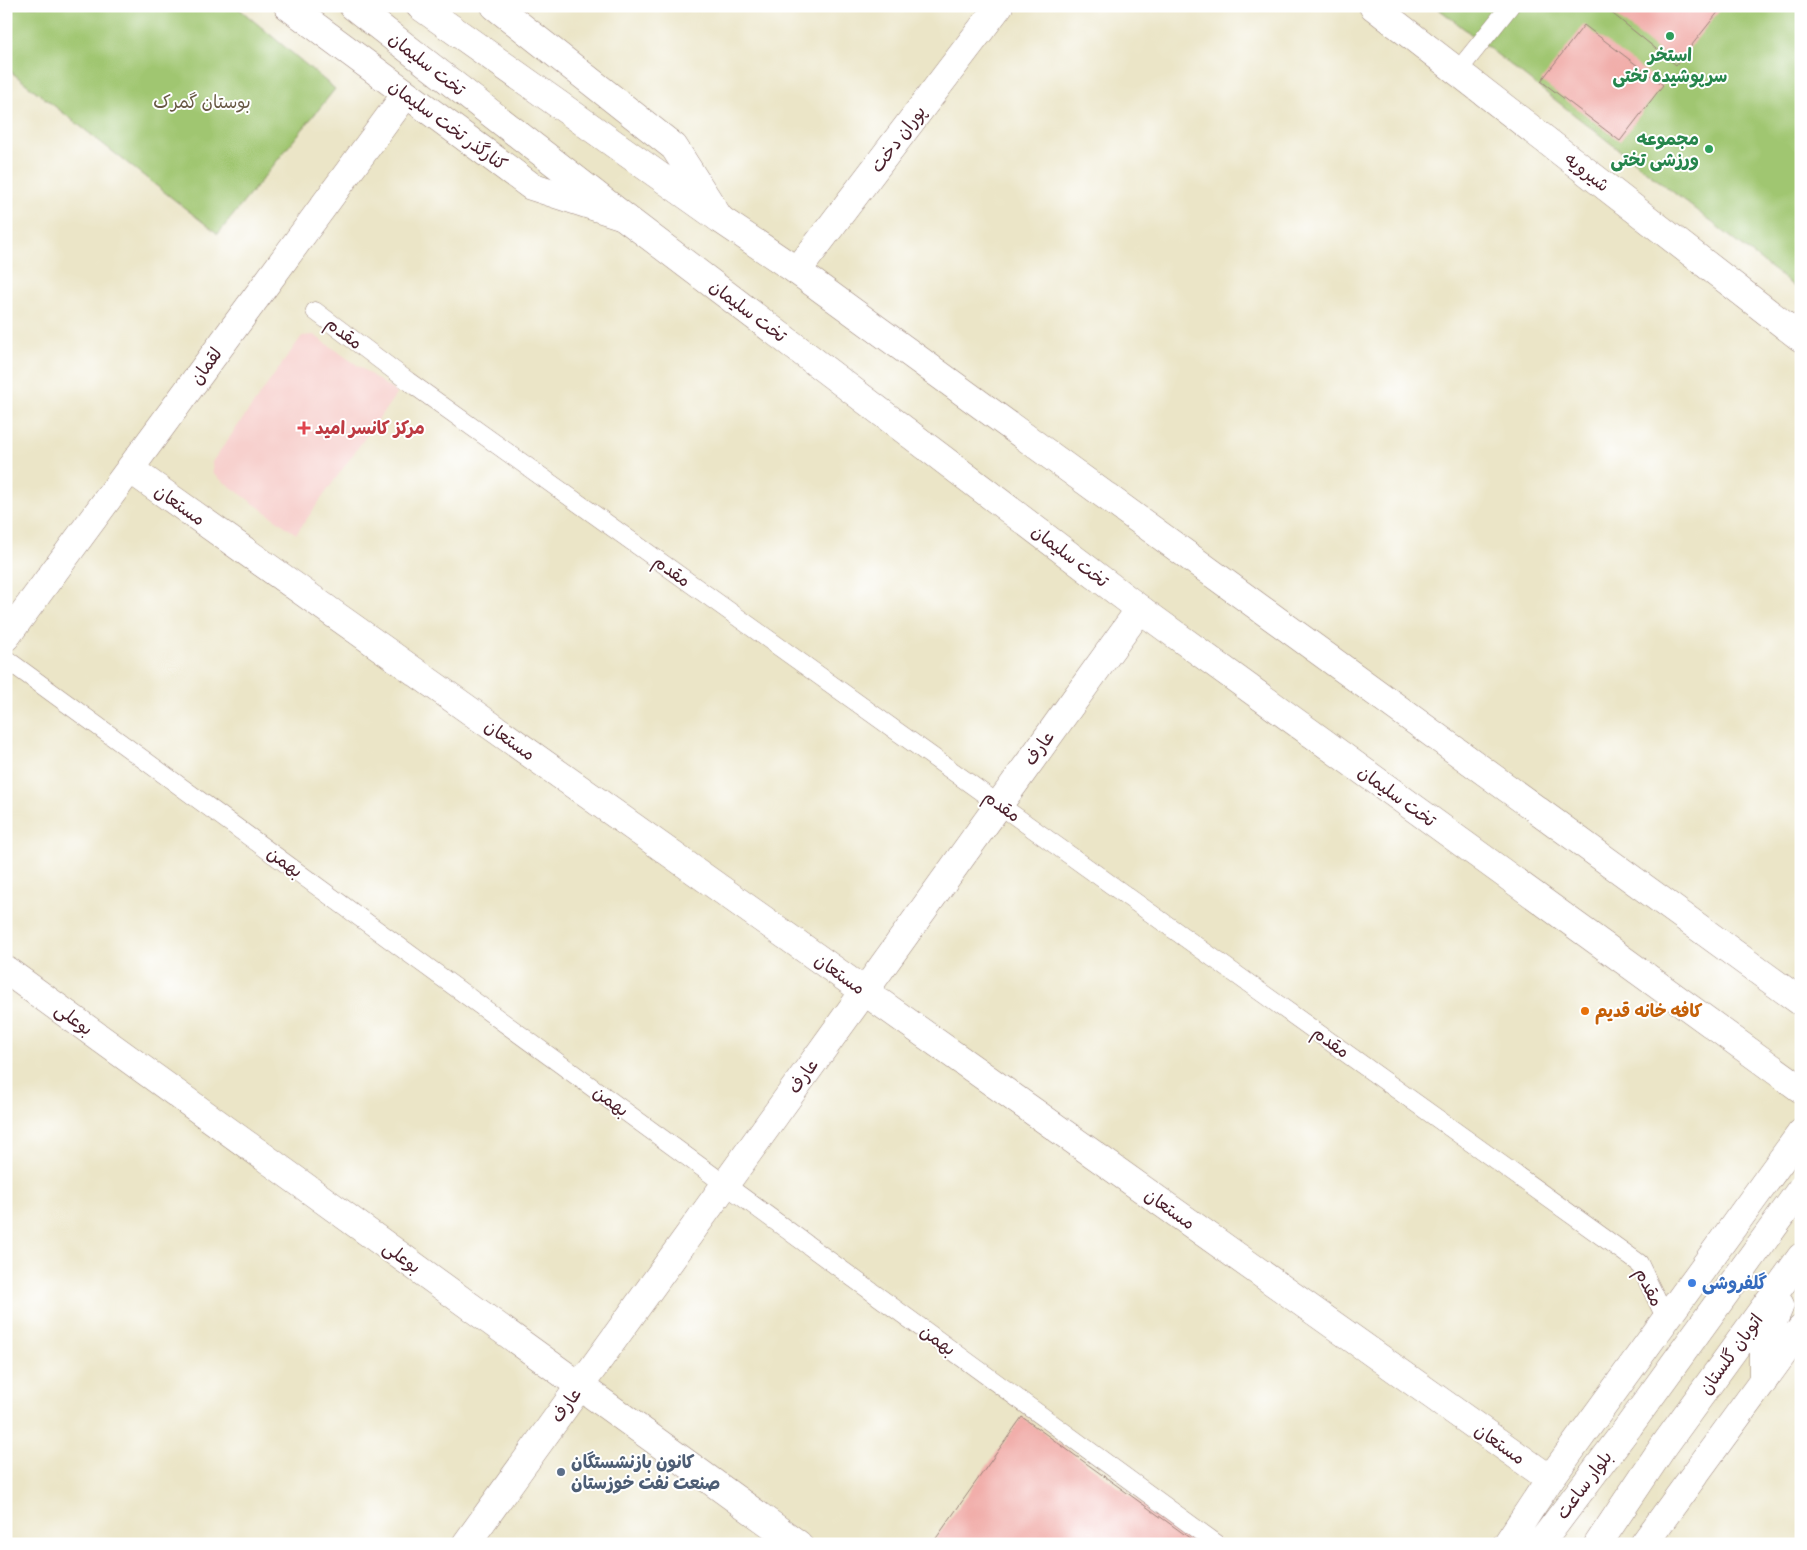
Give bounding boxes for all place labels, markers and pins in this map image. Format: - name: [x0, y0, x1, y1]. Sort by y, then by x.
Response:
- marker: استخر سرپوشیده تختی: [1664, 30, 1676, 42]
- place label: استخر سرپوشیده تختی: [1613, 44, 1727, 88]
- place label: مجموعه ورزشی تختی: [1611, 128, 1699, 172]
- marker: مجموعه ورزشی تختی: [1703, 143, 1715, 155]
- place label: مرکز کانسر امید: [315, 417, 425, 439]
- marker: مرکز کانسر امید: [297, 421, 311, 435]
- place label: کافه خانه قدیم: [1595, 1000, 1703, 1025]
- marker: کافه خانه قدیم: [1579, 1005, 1591, 1017]
- place label: گلفروشی: [1702, 1272, 1767, 1295]
- marker: گلفروشی: [1686, 1277, 1698, 1289]
- place label: کانون بازنشستگان صنعت نفت خوزستان: [571, 1451, 720, 1494]
- marker: کانون بازنشستگان صنعت نفت خوزستان: [555, 1466, 567, 1478]

